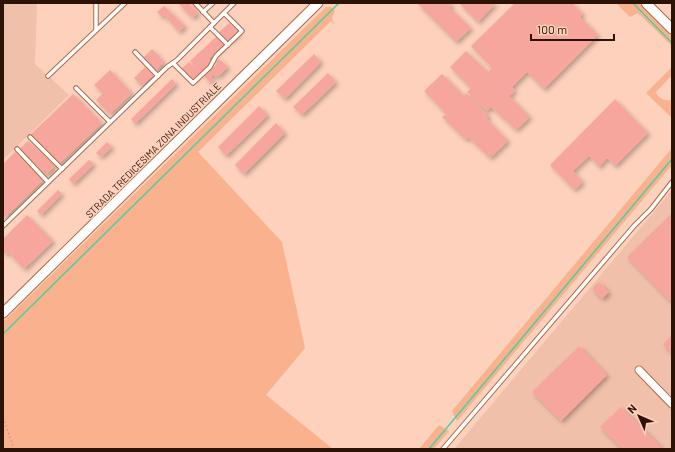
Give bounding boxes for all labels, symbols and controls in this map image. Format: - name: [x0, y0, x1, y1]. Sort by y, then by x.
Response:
- scale bar: [531, 16, 614, 42]
- text: 100 m: [537, 22, 567, 36]
- street label: STRADA TREDICESIMA ZONA INDUSTRIALE: [83, 80, 223, 220]
- north arrow: [619, 396, 659, 436]
- text: N: [624, 401, 639, 416]

